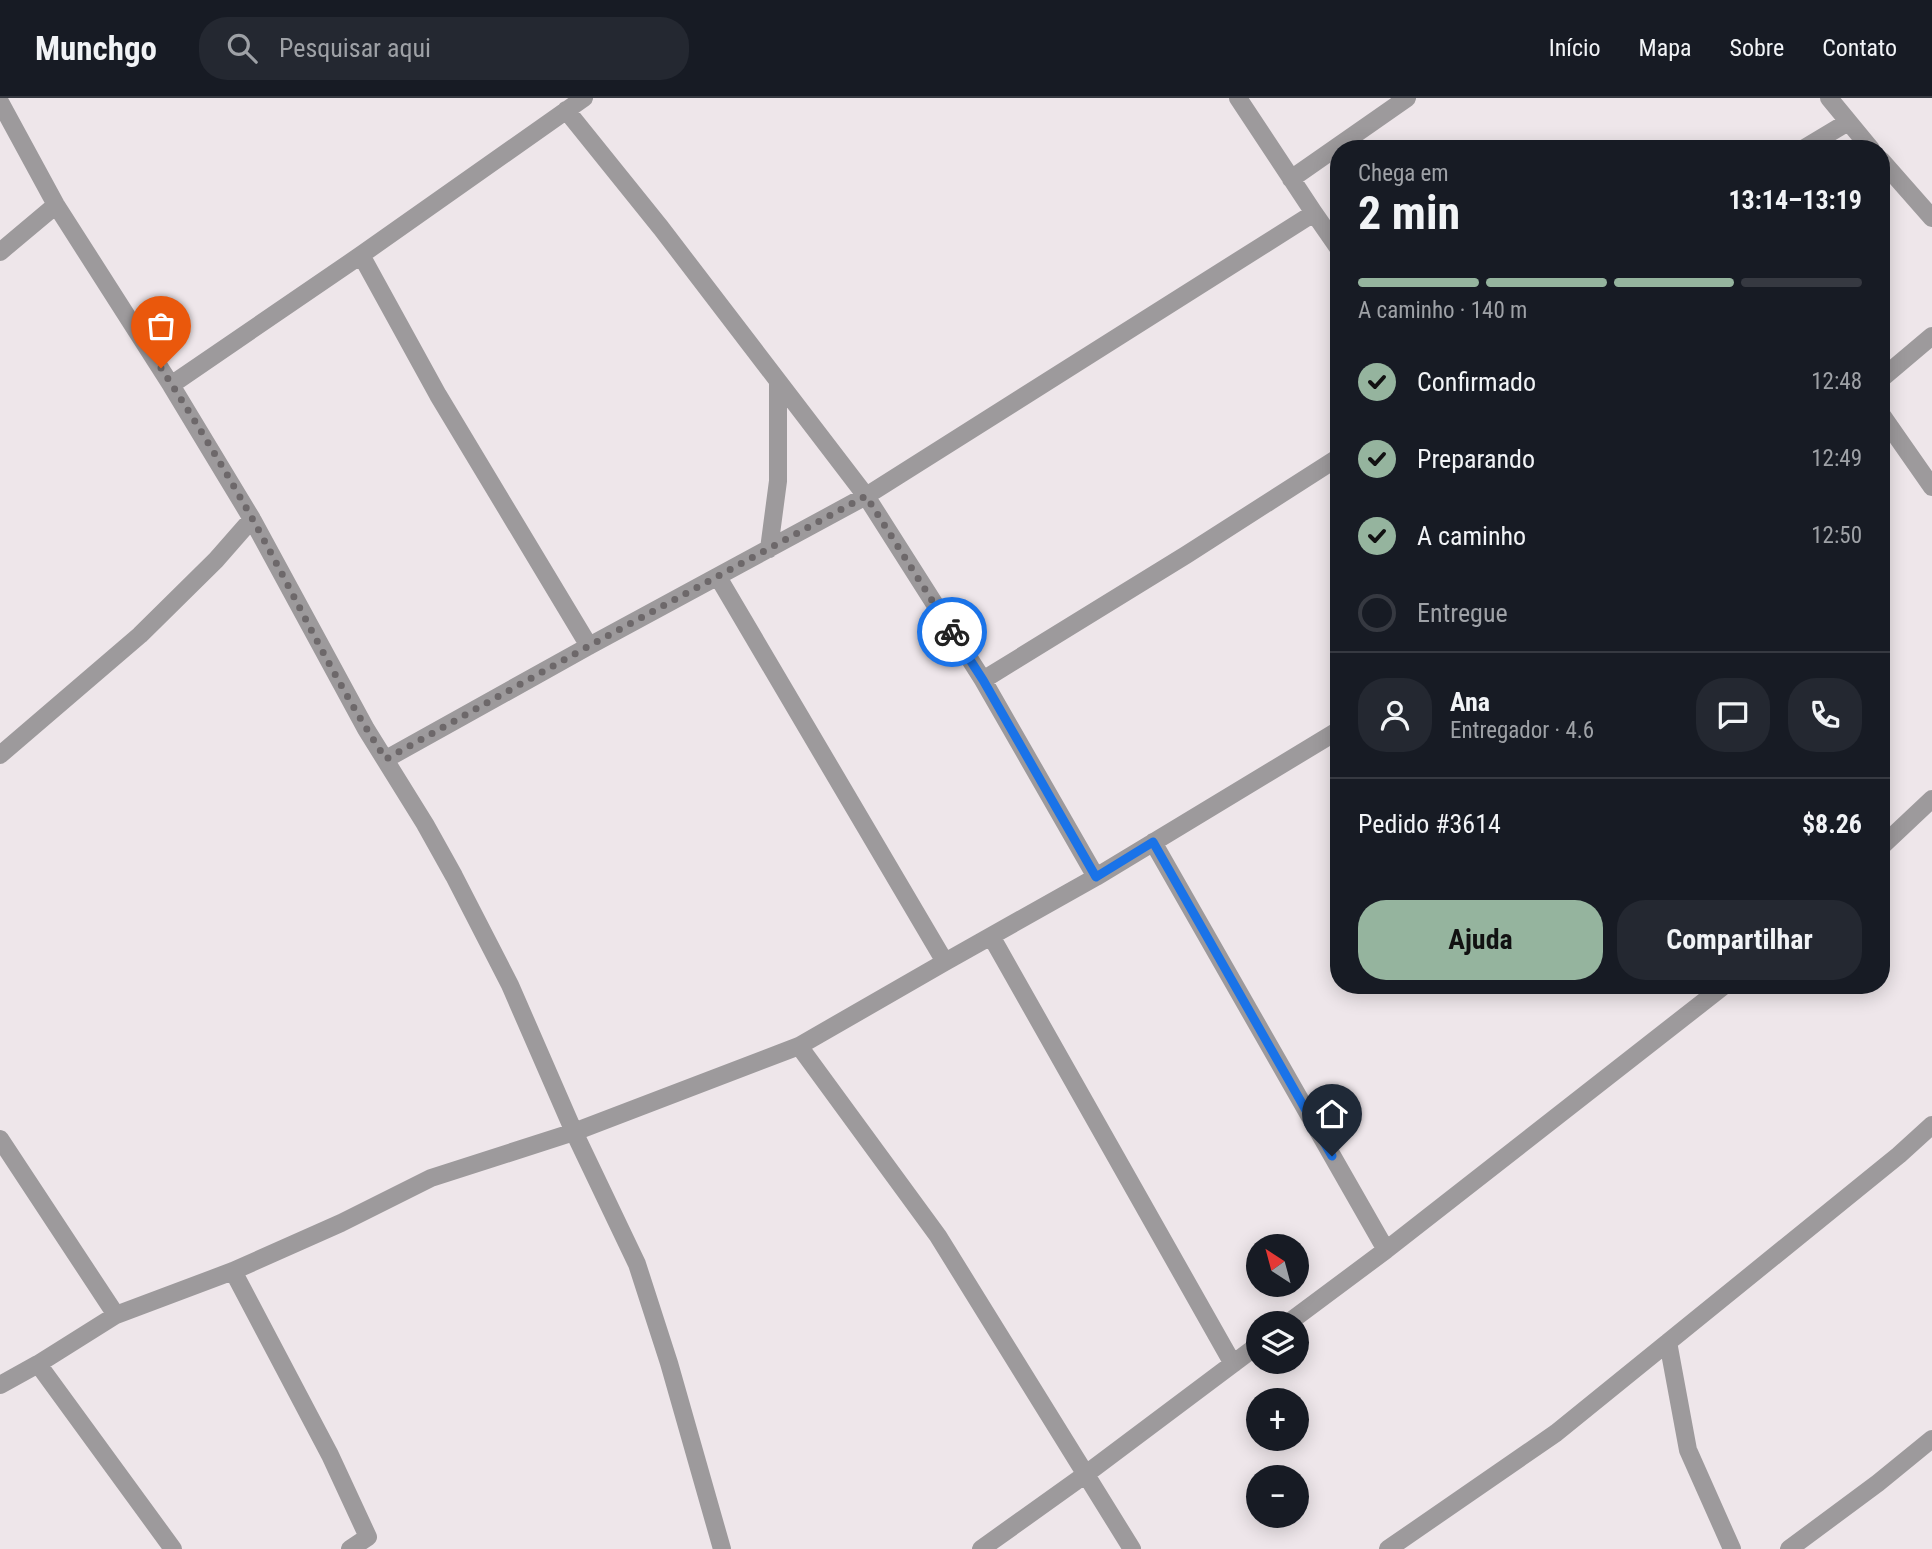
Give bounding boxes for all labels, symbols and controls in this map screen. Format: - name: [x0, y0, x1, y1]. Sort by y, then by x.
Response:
- search box: [199, 17, 689, 80]
- text: Munchgo: [35, 29, 157, 68]
- icon: search: [223, 29, 261, 67]
- text: Pesquisar aqui: [279, 33, 431, 63]
- text: Início: [1549, 34, 1601, 62]
- text: Mapa: [1639, 34, 1692, 62]
- text: Sobre: [1730, 34, 1784, 62]
- text: Contato: [1822, 34, 1897, 62]
- text: Chega em: [1358, 160, 1449, 187]
- text: 13:14–13:19: [1728, 185, 1862, 215]
- text: 2 min: [1358, 186, 1460, 240]
- pin: [131, 296, 191, 368]
- text: A caminho · 140 m: [1358, 297, 1527, 324]
- icon: bag: [142, 307, 180, 345]
- icon: check: [1358, 363, 1396, 401]
- text: Confirmado: [1417, 367, 1536, 397]
- text: 12:48: [1811, 368, 1862, 395]
- icon: check: [1358, 440, 1396, 478]
- text: Preparando: [1417, 444, 1535, 474]
- text: 12:49: [1811, 445, 1862, 472]
- icon: check: [1358, 517, 1396, 555]
- text: A caminho: [1417, 521, 1526, 551]
- text: 12:50: [1811, 522, 1862, 549]
- courier: [917, 597, 987, 667]
- text: Entregue: [1417, 598, 1508, 628]
- icon: bike: [933, 613, 971, 651]
- button: person: [1358, 678, 1432, 752]
- button: chat: [1696, 678, 1770, 752]
- button: phone: [1788, 678, 1862, 752]
- text: Ana: [1450, 687, 1490, 717]
- text: Entregador · 4.6: [1450, 717, 1594, 744]
- text: Pedido #3614: [1358, 809, 1501, 839]
- text: $8.26: [1802, 809, 1862, 839]
- button: Ajuda: [1358, 900, 1603, 980]
- button: Compartilhar: [1617, 900, 1862, 980]
- pin: [1302, 1084, 1362, 1156]
- icon: home: [1313, 1095, 1351, 1133]
- north arrow: [1246, 1234, 1309, 1297]
- map controls: [1246, 1234, 1309, 1528]
- button: layers: [1246, 1311, 1309, 1374]
- button: +: [1246, 1388, 1309, 1451]
- button: −: [1246, 1465, 1309, 1528]

